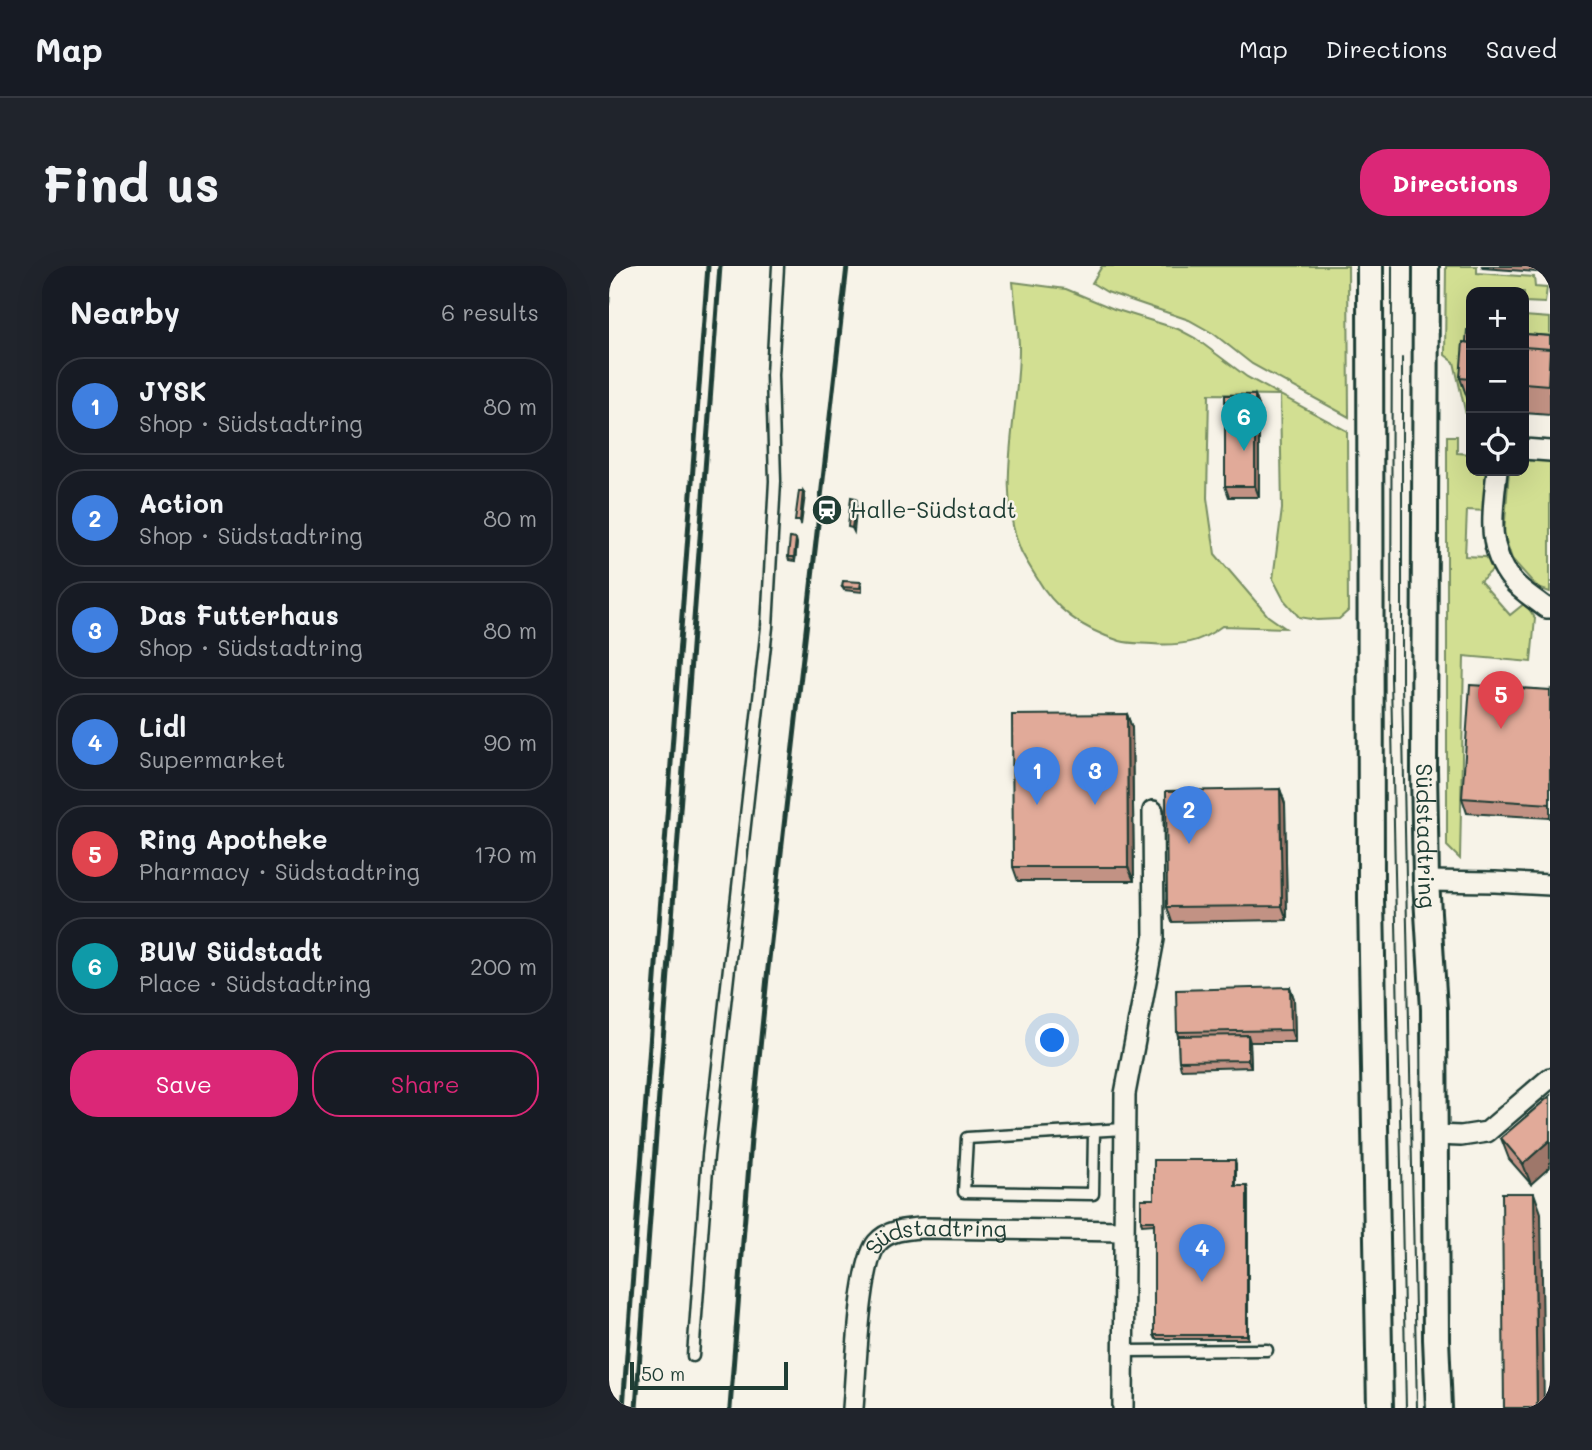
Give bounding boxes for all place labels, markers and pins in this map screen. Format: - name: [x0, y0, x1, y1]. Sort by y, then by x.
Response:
- pin: 6: [1221, 393, 1267, 451]
- station icon: Halle-Südstadt: [810, 493, 844, 527]
- place label: Halle-Südstadt: [850, 494, 1017, 524]
- pin: 5: [1478, 671, 1524, 729]
- pin: 1: [1014, 747, 1060, 805]
- pin: 3: [1072, 747, 1118, 805]
- pin: 2: [1166, 786, 1212, 844]
- pin: 4: [1179, 1224, 1225, 1282]

